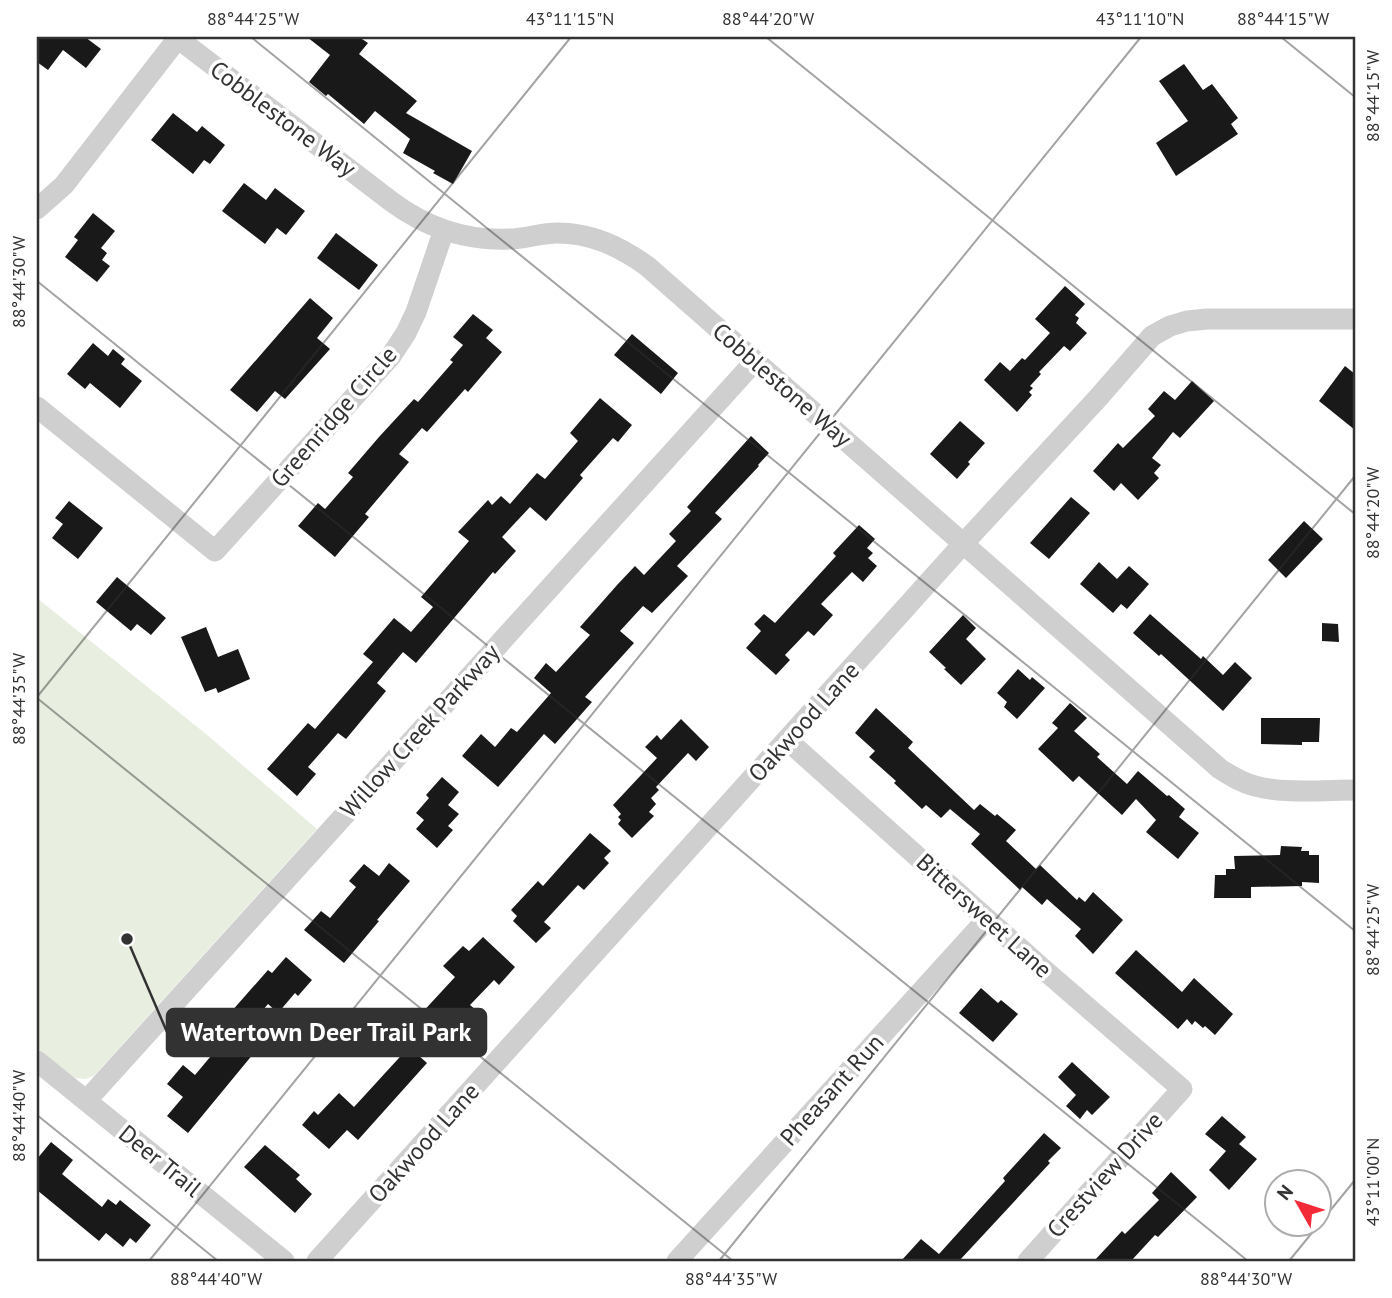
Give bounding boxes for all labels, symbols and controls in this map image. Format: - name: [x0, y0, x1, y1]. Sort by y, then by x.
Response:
- text: 88°44'25"W: [207, 7, 299, 30]
- text: 43°11'15"N: [526, 7, 614, 30]
- text: 88°44'20"W: [722, 7, 814, 30]
- text: 43°11'10"N: [1096, 7, 1184, 30]
- text: 88°44'15"W: [1237, 7, 1329, 30]
- text: 88°44'15"W: [1361, 50, 1384, 142]
- street label: Cobblestone Way: [204, 54, 362, 184]
- text: 88°44'30"W: [7, 236, 30, 328]
- street label: Cobblestone Way: [706, 316, 859, 454]
- street label: Greenridge Circle: [264, 340, 404, 494]
- text: 88°44'20"W: [1361, 467, 1384, 559]
- street label: Willow Creek Parkway: [333, 637, 506, 824]
- text: 88°44'35"W: [7, 653, 30, 745]
- street label: Oakwood Lane: [741, 655, 866, 788]
- street label: Bittersweet Lane: [910, 847, 1059, 985]
- text: 88°44'25"W: [1361, 884, 1384, 976]
- callout: Watertown Deer Trail Park: [167, 1009, 486, 1056]
- text: Watertown Deer Trail Park: [181, 1015, 471, 1048]
- street label: Pheasant Run: [773, 1027, 890, 1152]
- text: 88°44'40"W: [7, 1070, 30, 1162]
- street label: Oakwood Lane: [361, 1076, 486, 1209]
- street label: Crestview Drive: [1040, 1105, 1169, 1244]
- street label: Deer Trail: [112, 1118, 208, 1203]
- text: 43°11'00"N: [1361, 1138, 1384, 1226]
- north arrow: [1262, 1168, 1332, 1238]
- text: N: [1272, 1180, 1298, 1205]
- text: 88°44'40"W: [170, 1267, 262, 1290]
- text: 88°44'35"W: [685, 1267, 777, 1290]
- text: 88°44'30"W: [1200, 1267, 1292, 1290]

